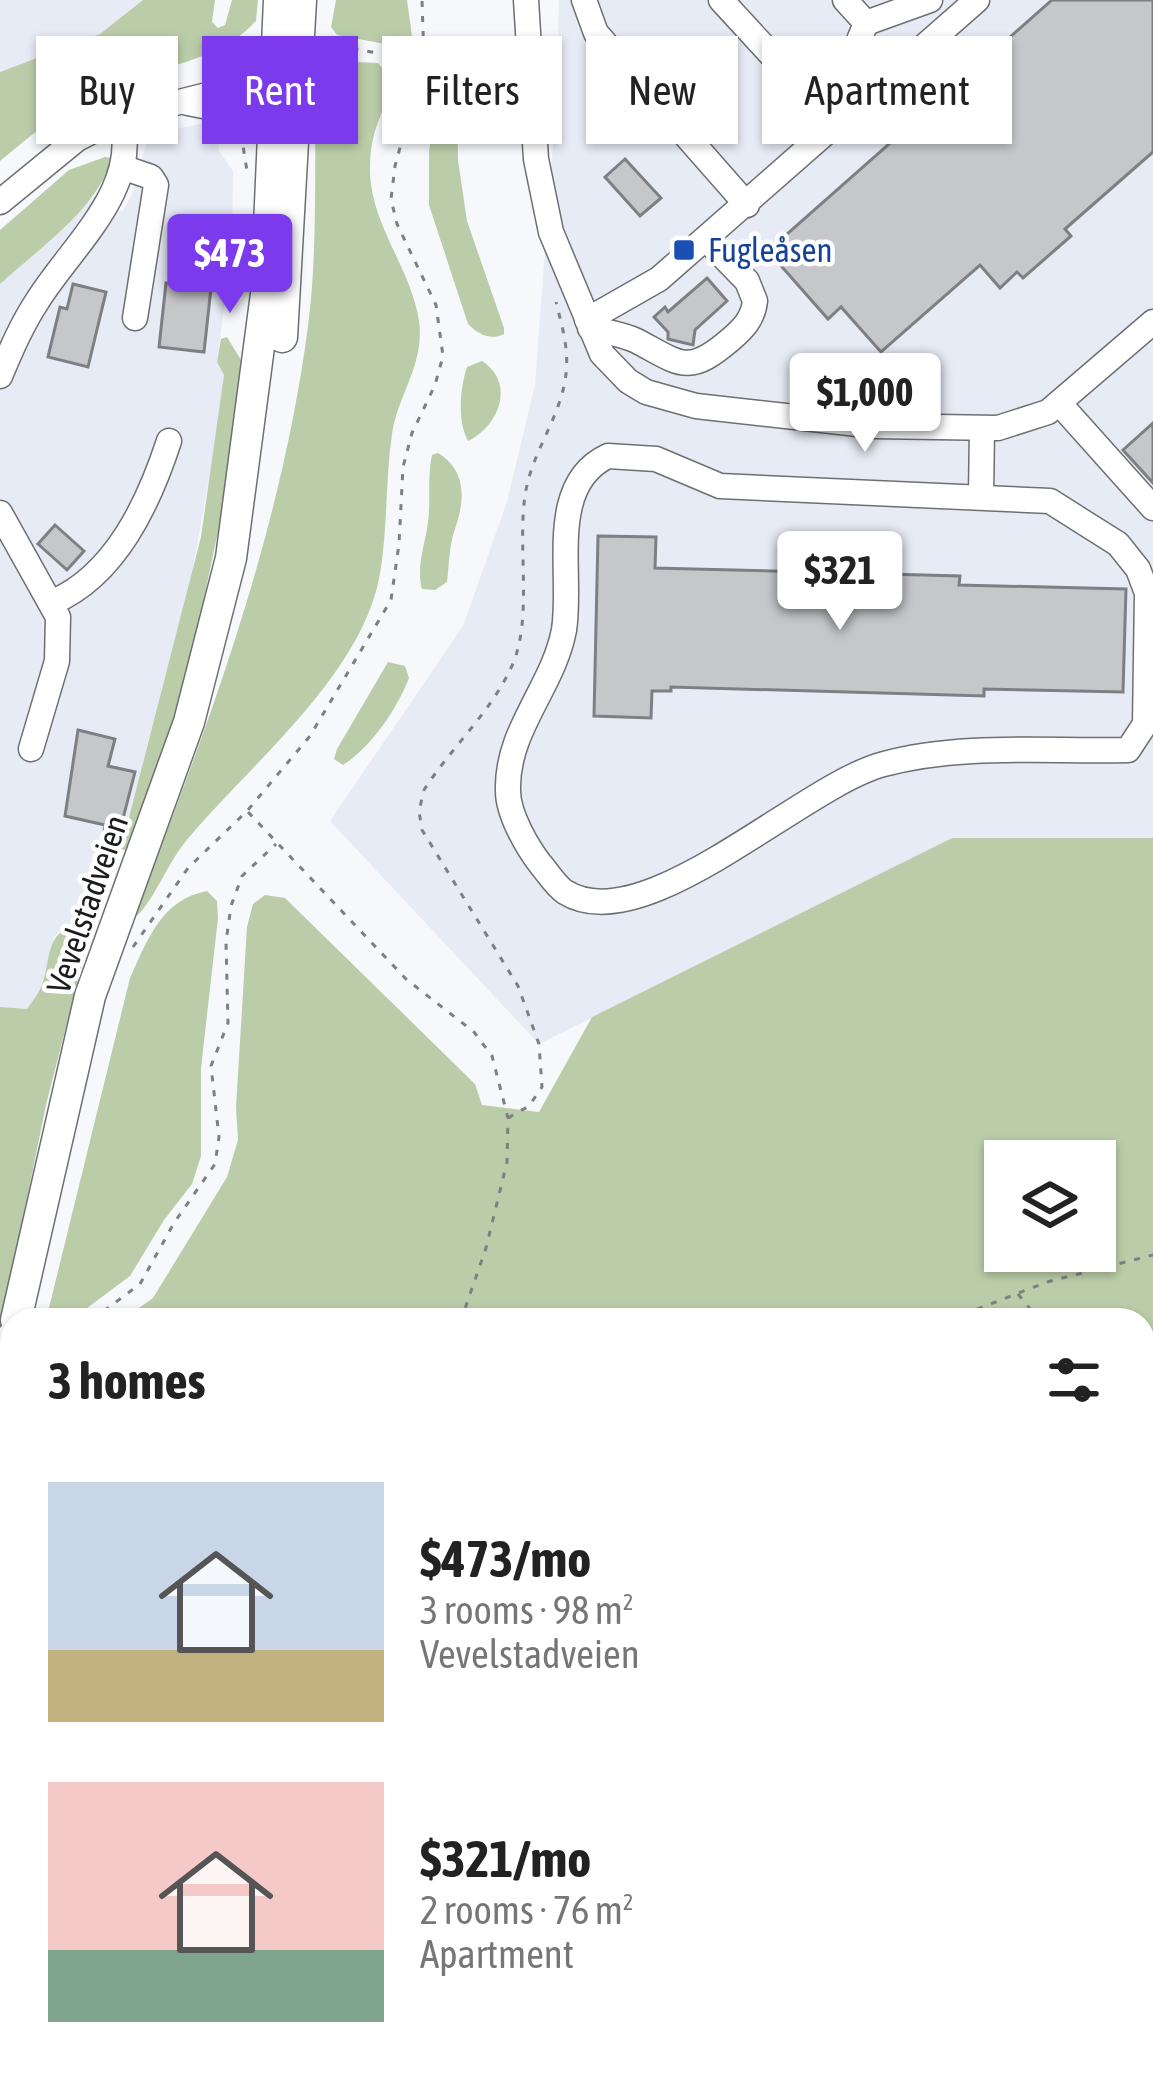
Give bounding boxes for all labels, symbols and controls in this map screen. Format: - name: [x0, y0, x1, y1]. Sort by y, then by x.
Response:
- chip: Buy: [36, 36, 178, 144]
- chip: Rent: [202, 36, 358, 144]
- chip: Filters: [382, 36, 562, 144]
- chip: New: [586, 36, 738, 144]
- chip: Apartment: [762, 36, 1012, 144]
- pin: $473: [159, 214, 301, 316]
- text: $473: [194, 231, 266, 275]
- place label: Fugleåsen: [708, 231, 832, 269]
- marker: Fugleåsen: [671, 237, 697, 263]
- pin: $1,000: [767, 353, 963, 455]
- text: $1,000: [817, 370, 913, 414]
- pin: $321: [769, 531, 911, 633]
- text: $321: [804, 548, 876, 592]
- street label: Vevelstadveien: [39, 810, 135, 998]
- map controls: [984, 1140, 1116, 1272]
- button: layers: [984, 1140, 1116, 1272]
- icon: filters: [1041, 1347, 1107, 1413]
- text: 3 homes: [48, 1351, 206, 1410]
- text: $473/mo: [420, 1529, 591, 1588]
- icon: home: [144, 1530, 288, 1674]
- text: 3 rooms · 98 m²: [420, 1588, 634, 1632]
- text: Vevelstadveien: [420, 1632, 640, 1676]
- text: $321/mo: [420, 1829, 591, 1888]
- icon: home: [144, 1830, 288, 1974]
- text: 2 rooms · 76 m²: [420, 1888, 634, 1932]
- text: Apartment: [420, 1932, 574, 1976]

